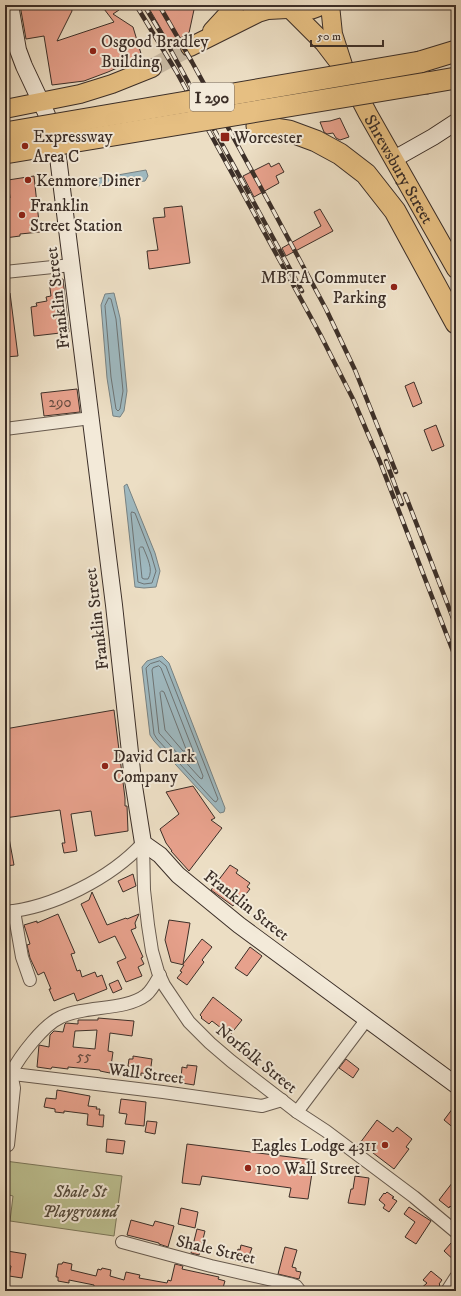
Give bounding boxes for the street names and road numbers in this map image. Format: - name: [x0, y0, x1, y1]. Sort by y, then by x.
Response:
- road number: I 290: [190, 83, 234, 111]
- street label: Shrewsbury Street: [359, 111, 438, 229]
- street label: Franklin Street: [41, 245, 75, 350]
- street label: Franklin Street: [80, 566, 114, 671]
- street label: Franklin Street: [199, 866, 294, 946]
- street label: Norfolk Street: [211, 1019, 302, 1099]
- street label: Wall Street: [106, 1058, 185, 1090]
- street label: Shale Street: [174, 1230, 258, 1270]

